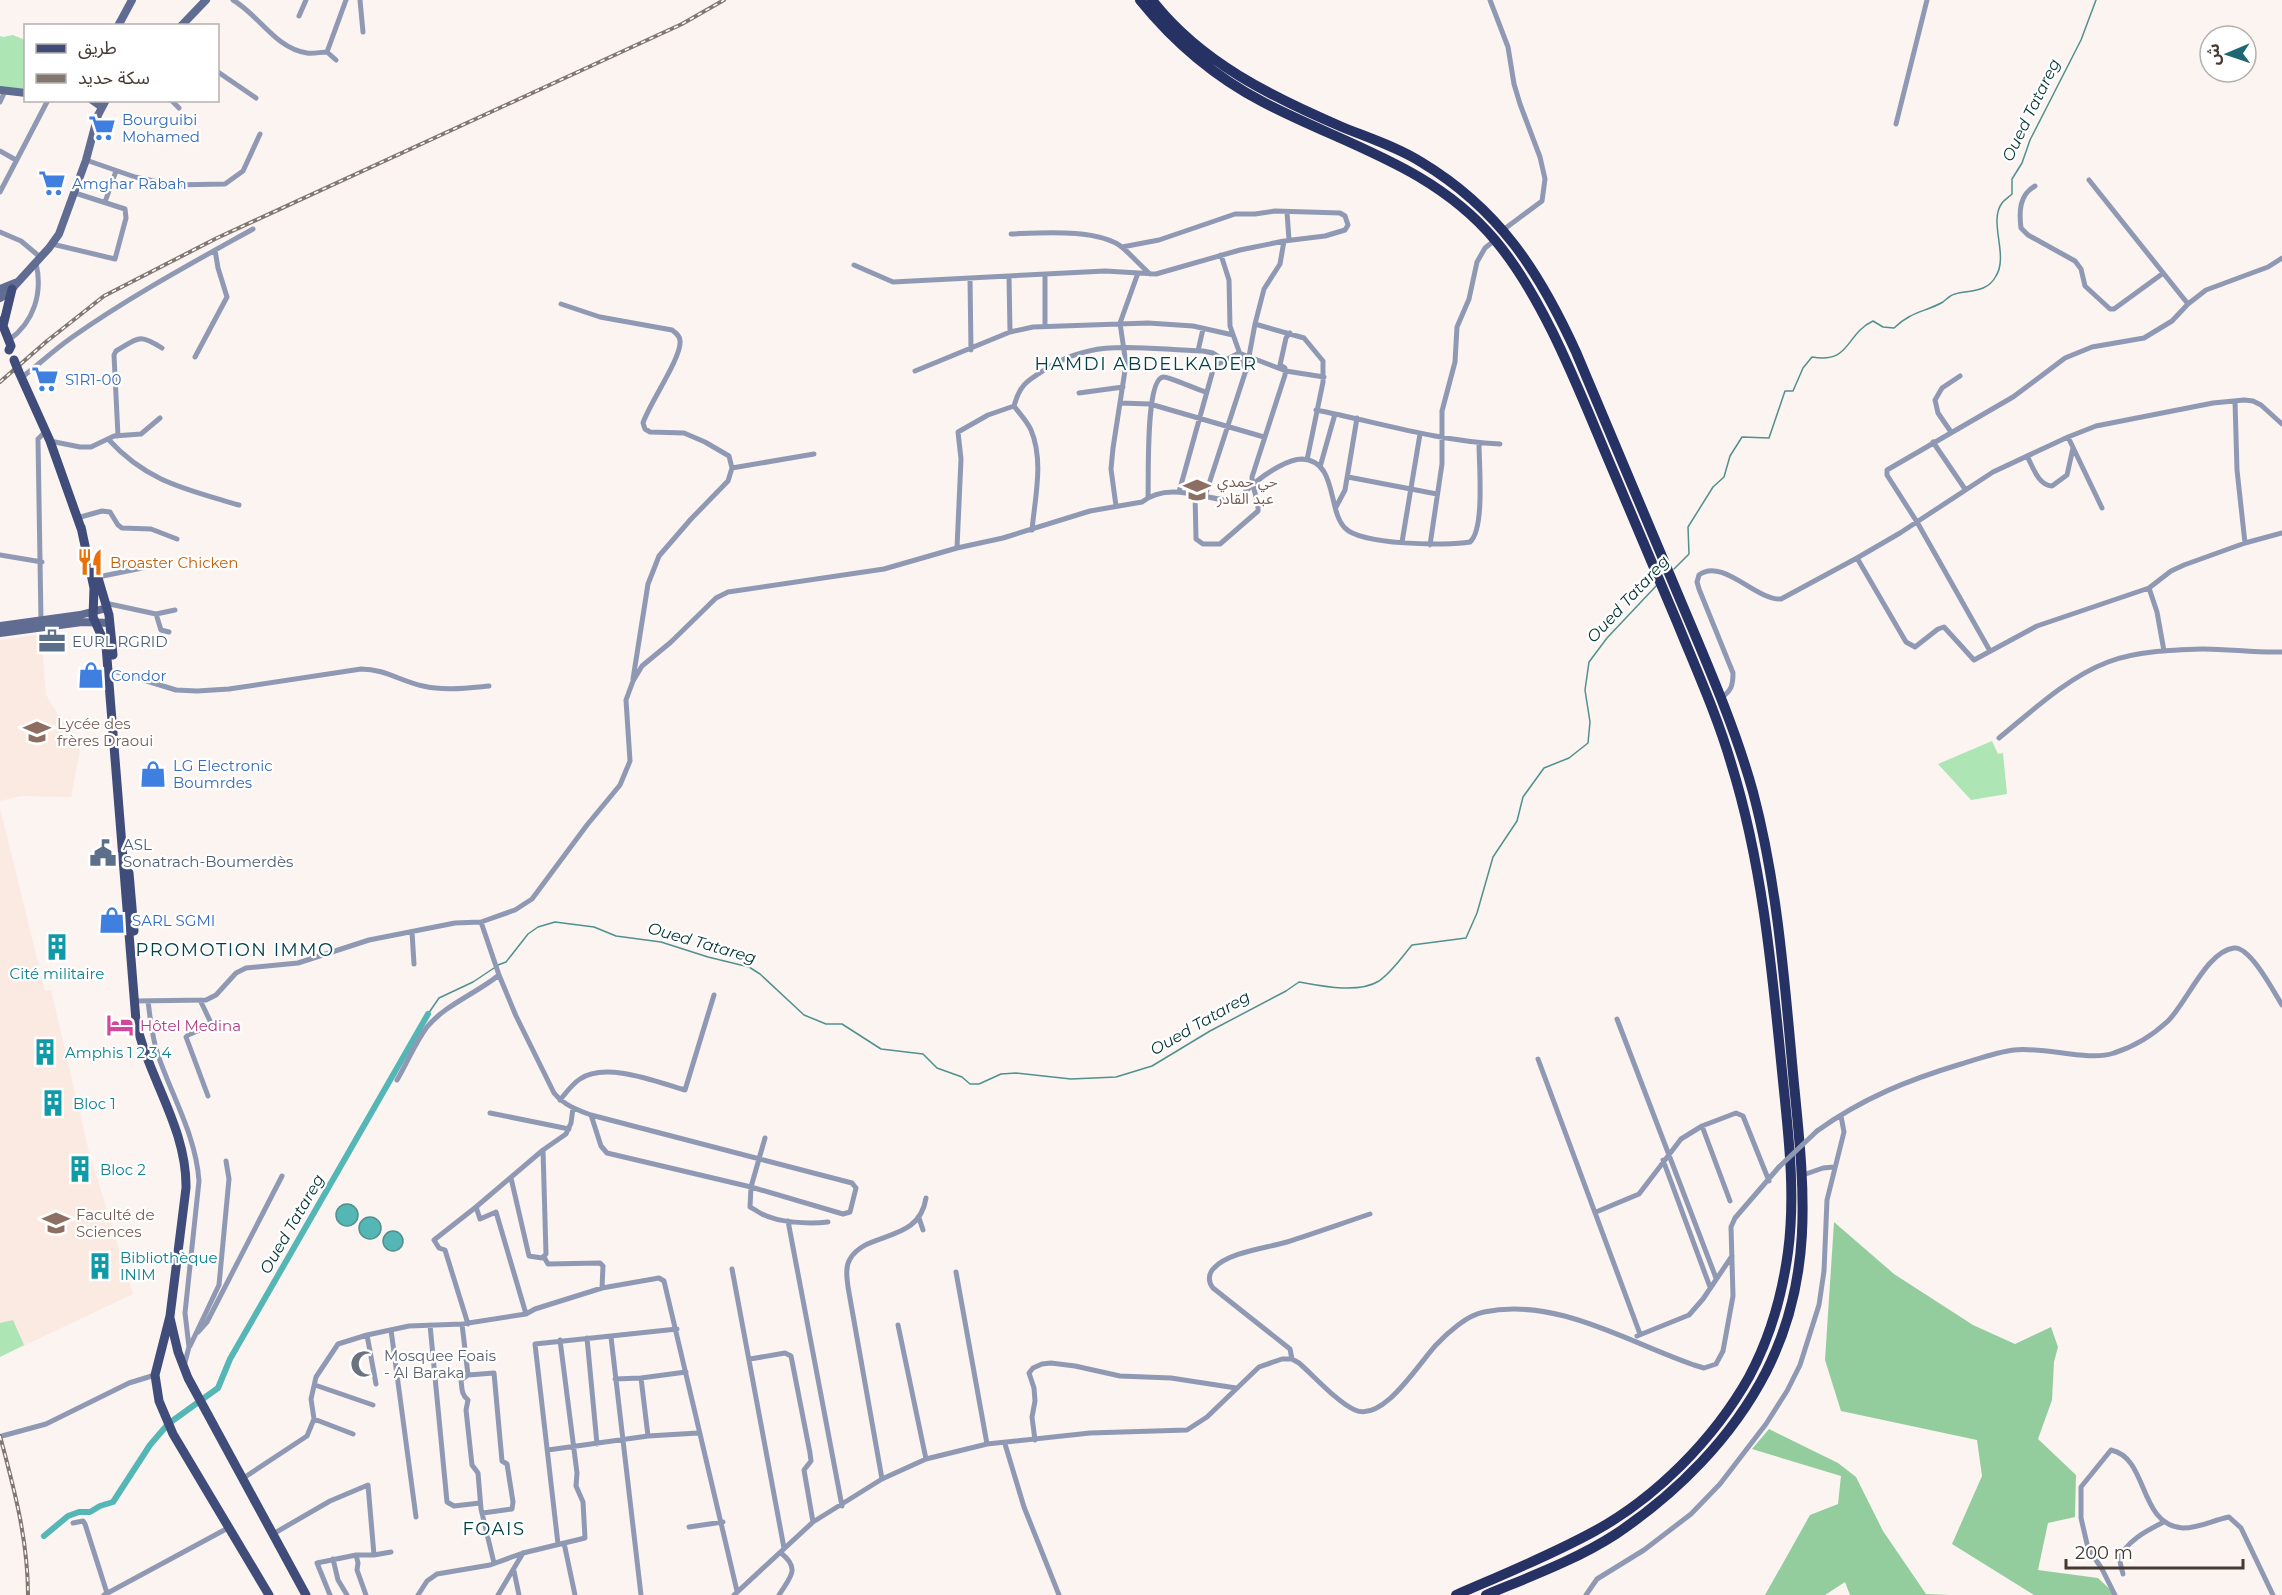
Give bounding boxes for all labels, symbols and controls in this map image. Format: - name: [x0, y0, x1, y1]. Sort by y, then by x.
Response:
- legend: [24, 24, 219, 102]
- north arrow: [2198, 24, 2258, 84]
- text: طريق: [78, 37, 117, 59]
- text: ش: [2204, 43, 2223, 66]
- water label: Oued Tatareg: [1998, 56, 2064, 164]
- text: سكة حديد: [78, 67, 150, 89]
- place label: Bourguibi Mohamed: [122, 110, 200, 146]
- supermarket icon: Bourguibi Mohamed: [87, 113, 117, 143]
- supermarket icon: Amghar Rabah: [37, 168, 67, 198]
- place label: Amghar Rabah: [72, 174, 187, 193]
- district label: HAMDI ABDELKADER: [1035, 353, 1257, 375]
- supermarket icon: S1R1-00: [30, 364, 60, 394]
- place label: S1R1-00: [65, 370, 122, 389]
- place label: حي حمدي عبد القادر: [1216, 472, 1278, 508]
- school or university icon: حي حمدي عبد القادر: [1182, 475, 1212, 505]
- restaurant icon: Broaster Chicken: [75, 547, 105, 577]
- water label: Oued Tatareg: [1583, 552, 1673, 646]
- place label: Broaster Chicken: [110, 553, 238, 572]
- office icon: EURL RGRID: [37, 626, 67, 656]
- place label: EURL RGRID: [72, 632, 168, 651]
- shop icon: Condor: [76, 660, 106, 690]
- place label: Condor: [111, 666, 166, 685]
- place label: Lycée des frères Draoui: [57, 714, 153, 750]
- school or university icon: Lycée des frères Draoui: [22, 717, 52, 747]
- place label: LG Electronic Boumrdes: [173, 756, 273, 792]
- shop icon: LG Electronic Boumrdes: [138, 759, 168, 789]
- place label: ASL Sonatrach-Boumerdès: [123, 835, 293, 871]
- public building icon: ASL Sonatrach-Boumerdès: [88, 838, 118, 868]
- shop icon: SARL SGMI: [97, 905, 127, 935]
- place label: SARL SGMI: [132, 911, 215, 930]
- water label: Oued Tatareg: [646, 918, 758, 968]
- building icon: Cité militaire: [42, 932, 72, 962]
- district label: PROMOTION IMMO: [135, 939, 335, 961]
- place label: Cité militaire: [10, 964, 104, 983]
- water label: Oued Tatareg: [1147, 987, 1253, 1059]
- hotel icon: Hôtel Medina: [105, 1010, 135, 1040]
- place label: Hôtel Medina: [140, 1016, 241, 1035]
- building icon: Amphis 1 2 3 4: [30, 1037, 60, 1067]
- place label: Amphis 1 2 3 4: [65, 1043, 171, 1062]
- building icon: Bloc 1: [38, 1088, 68, 1118]
- place label: Bloc 1: [73, 1094, 116, 1113]
- building icon: Bloc 2: [65, 1154, 95, 1184]
- place label: Bloc 2: [100, 1160, 146, 1179]
- water label: Oued Tatareg: [256, 1171, 328, 1277]
- place label: Faculté de Sciences: [76, 1205, 155, 1241]
- school or university icon: Faculté de Sciences: [41, 1208, 71, 1238]
- place label: Bibliothèque INIM: [120, 1248, 218, 1284]
- building icon: Bibliothèque INIM: [85, 1251, 115, 1281]
- place label: Mosquee Foais - Al Baraka: [384, 1346, 496, 1382]
- mosque icon: Mosquee Foais - Al Baraka: [349, 1349, 379, 1379]
- district label: FOAIS: [462, 1518, 526, 1540]
- scale bar: [2066, 1532, 2243, 1570]
- text: 200 m: [2075, 1542, 2133, 1564]

